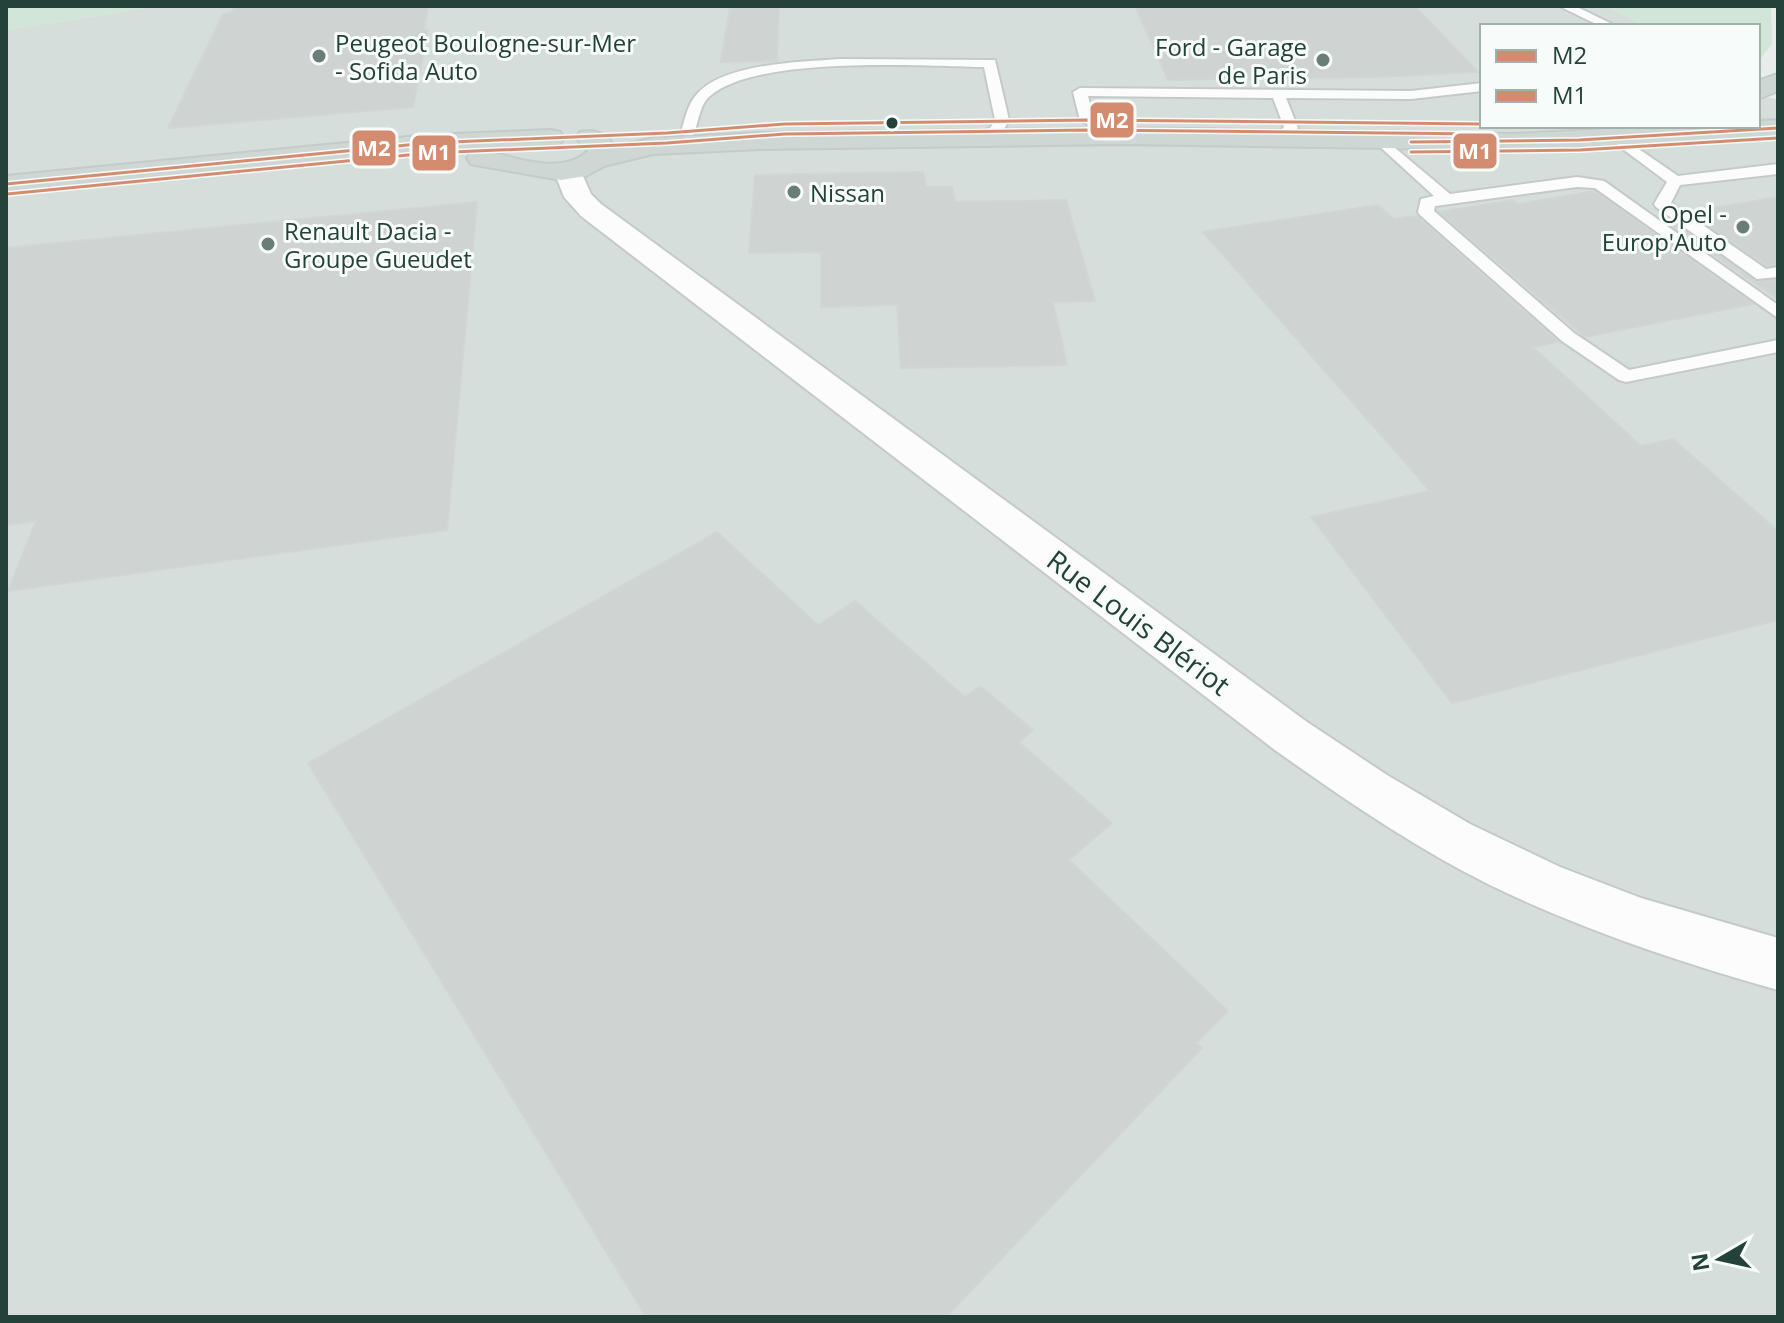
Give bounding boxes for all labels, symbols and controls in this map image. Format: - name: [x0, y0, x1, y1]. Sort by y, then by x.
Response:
- legend: [1480, 24, 1760, 128]
- place label: Peugeot Boulogne-sur-Mer - Sofida Auto: [335, 26, 636, 87]
- place label: Ford - Garage de Paris: [1155, 30, 1307, 91]
- text: M2: [1552, 38, 1587, 71]
- marker: Peugeot Boulogne-sur-Mer - Sofida Auto: [310, 47, 328, 65]
- marker: Ford - Garage de Paris: [1314, 51, 1332, 69]
- text: M1: [1552, 78, 1587, 111]
- line badge: M2: [1089, 101, 1135, 139]
- text: M2: [1095, 104, 1129, 134]
- unlabelled marker: [884, 115, 900, 131]
- line badge: M2: [351, 129, 397, 167]
- text: M2: [357, 132, 391, 162]
- line badge: M1: [1452, 132, 1498, 170]
- line badge: M1: [411, 134, 457, 172]
- text: M1: [1458, 135, 1492, 165]
- text: M1: [417, 136, 451, 166]
- place label: Nissan: [810, 176, 885, 209]
- marker: Nissan: [785, 183, 803, 201]
- place label: Opel - Europ'Auto: [1602, 197, 1727, 258]
- place label: Renault Dacia - Groupe Gueudet: [284, 214, 472, 275]
- marker: Opel - Europ'Auto: [1734, 218, 1752, 236]
- marker: Renault Dacia - Groupe Gueudet: [259, 235, 277, 253]
- street label: Rue Louis Blériot: [1040, 541, 1238, 703]
- north arrow: [1680, 1219, 1760, 1299]
- text: N: [1683, 1251, 1715, 1273]

